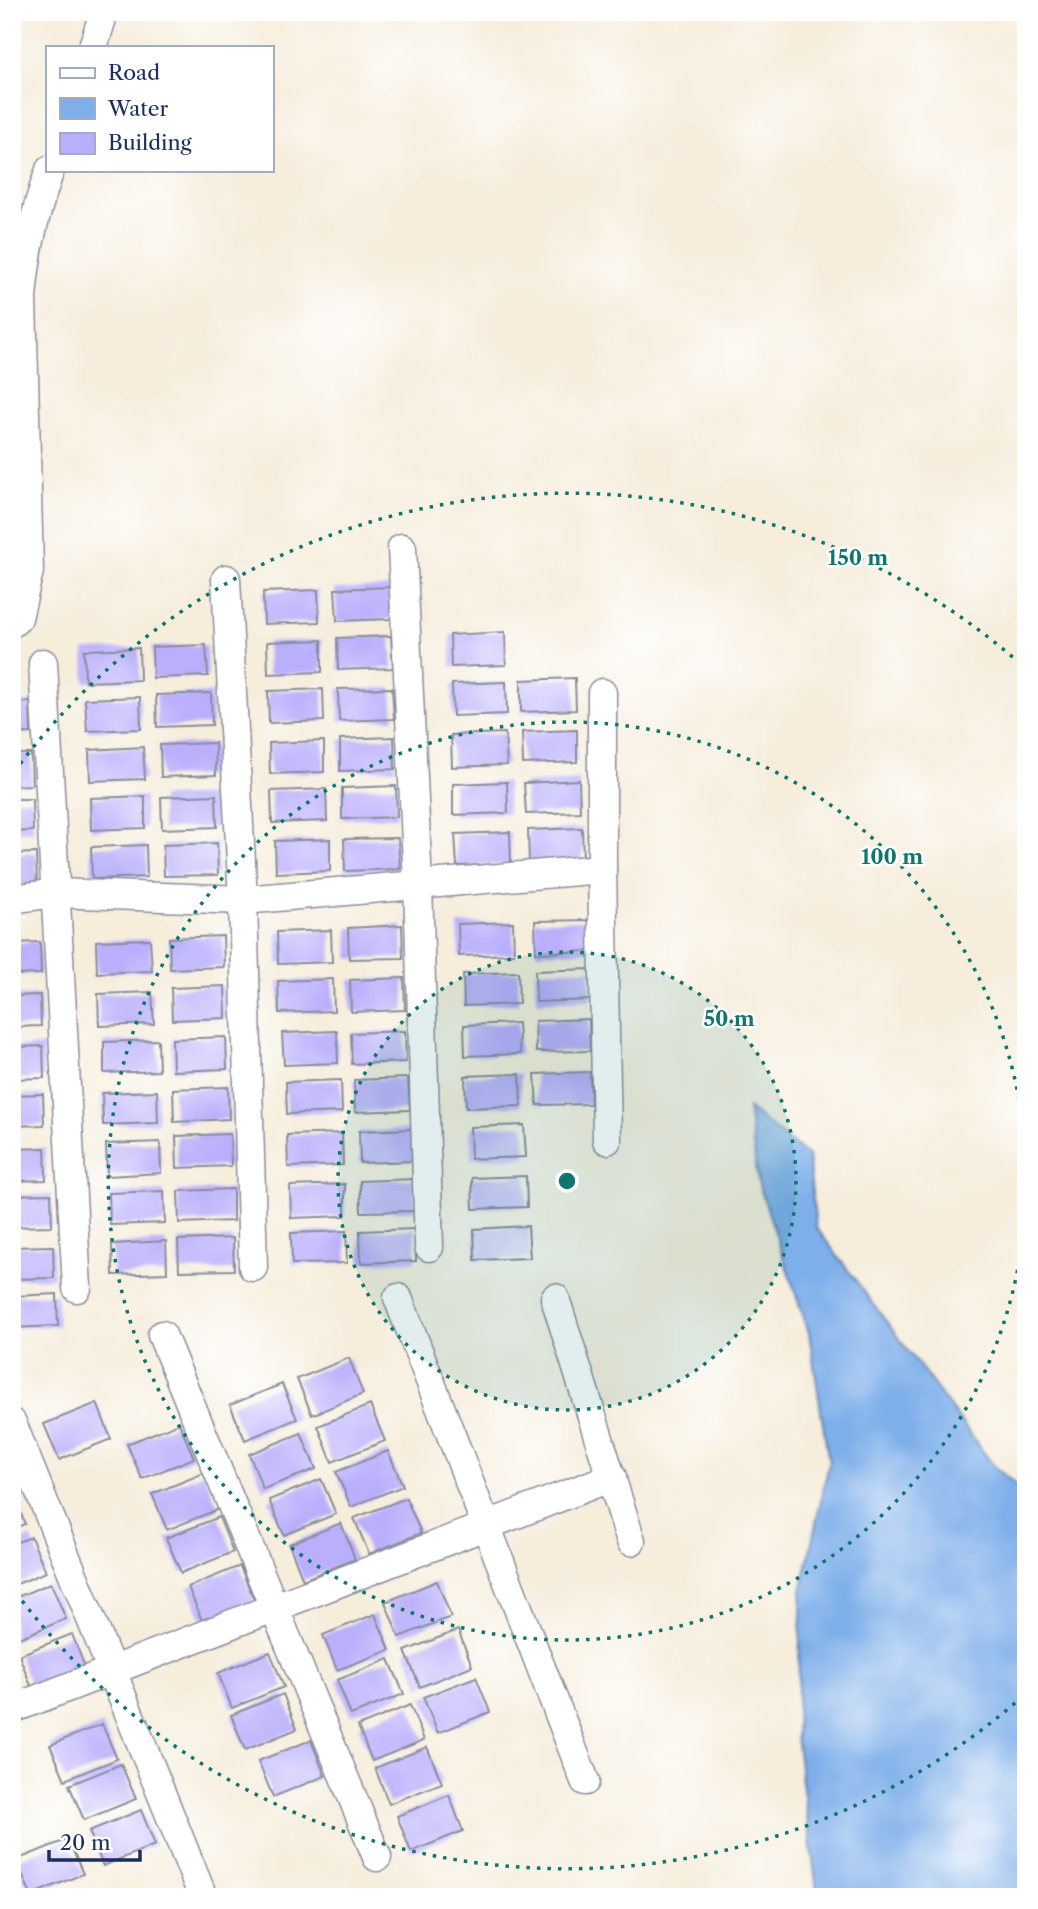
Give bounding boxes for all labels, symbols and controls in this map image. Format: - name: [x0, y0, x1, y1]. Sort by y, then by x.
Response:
- legend: [46, 46, 273, 172]
- text: Road: [108, 60, 160, 85]
- text: Water: [107, 96, 168, 121]
- text: Building: [108, 130, 193, 155]
- text: 150 m: [828, 545, 888, 570]
- text: 100 m: [861, 844, 923, 869]
- text: 50 m: [703, 1006, 755, 1031]
- centre of rings: [555, 1169, 579, 1193]
- scale bar: [49, 1818, 140, 1862]
- text: 20 m: [60, 1830, 111, 1855]

